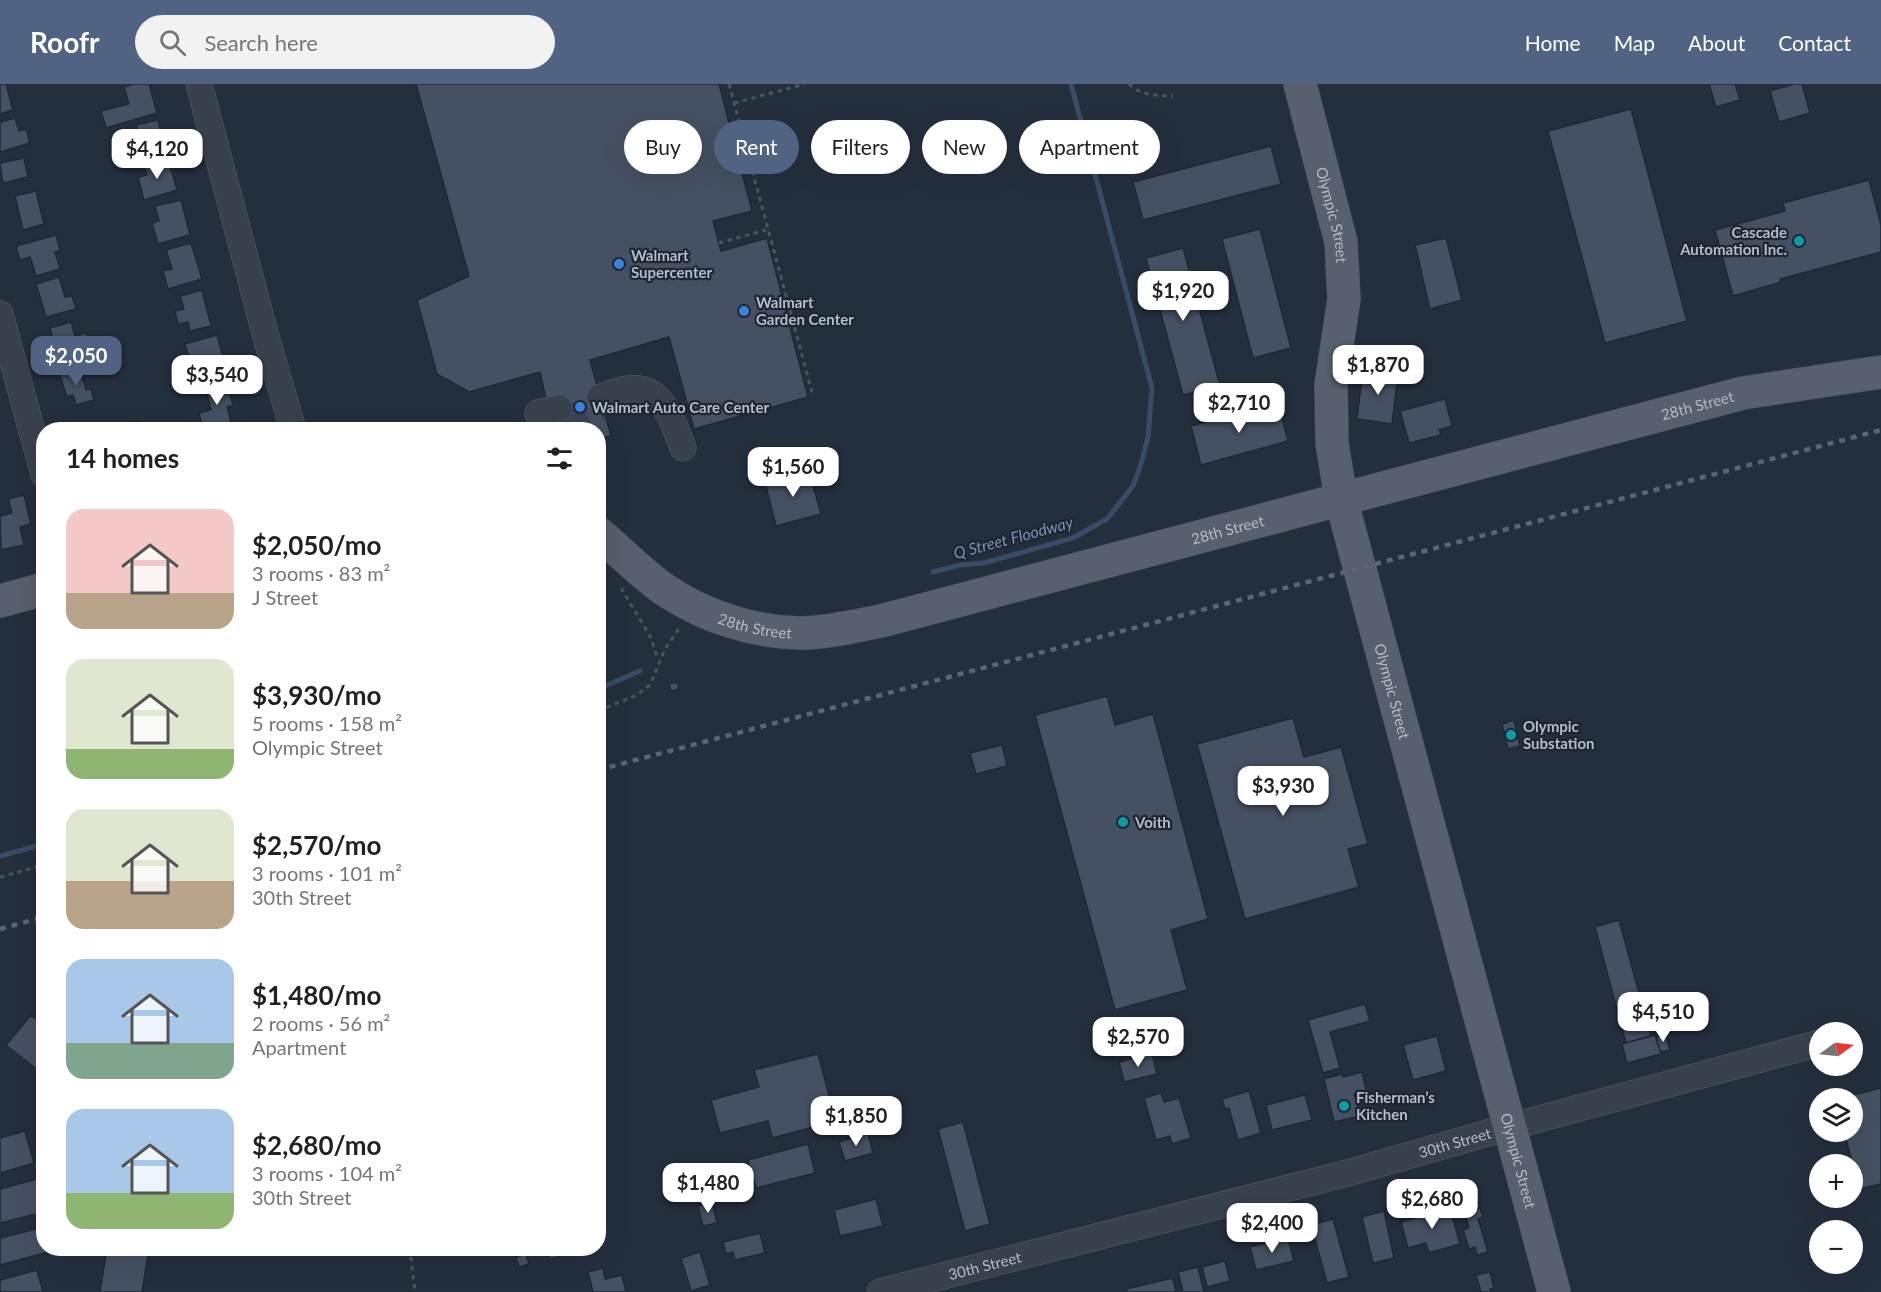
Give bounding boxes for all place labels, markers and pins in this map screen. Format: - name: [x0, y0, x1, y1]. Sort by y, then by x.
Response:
- pin: $4,120: [108, 129, 206, 180]
- place label: Cascade Automation Inc.: [1679, 223, 1787, 258]
- marker: Cascade Automation Inc.: [1792, 234, 1806, 248]
- place label: Walmart Supercenter: [631, 246, 712, 281]
- marker: Walmart Supercenter: [612, 257, 626, 271]
- pin: $1,920: [1134, 271, 1232, 322]
- place label: Walmart Garden Center: [756, 293, 854, 328]
- marker: Walmart Garden Center: [737, 304, 751, 318]
- pin: $2,050: [27, 336, 125, 387]
- pin: $1,870: [1329, 345, 1427, 396]
- pin: $3,540: [168, 355, 266, 406]
- pin: $2,710: [1190, 383, 1288, 434]
- place label: Walmart Auto Care Center: [592, 398, 769, 416]
- marker: Walmart Auto Care Center: [573, 400, 587, 414]
- pin: $1,560: [744, 447, 842, 498]
- place label: Olympic Substation: [1523, 717, 1594, 752]
- marker: Olympic Substation: [1504, 728, 1518, 742]
- pin: $3,930: [1234, 766, 1332, 817]
- place label: Voith: [1134, 813, 1171, 831]
- marker: Voith: [1116, 815, 1130, 829]
- pin: $4,510: [1614, 992, 1712, 1043]
- pin: $2,570: [1089, 1017, 1187, 1068]
- place label: Fisherman’s Kitchen: [1356, 1088, 1435, 1123]
- pin: $1,850: [807, 1096, 905, 1147]
- marker: Fisherman’s Kitchen: [1337, 1099, 1351, 1113]
- pin: $1,480: [659, 1163, 757, 1214]
- pin: $2,680: [1383, 1179, 1481, 1230]
- pin: $2,400: [1223, 1203, 1321, 1254]

